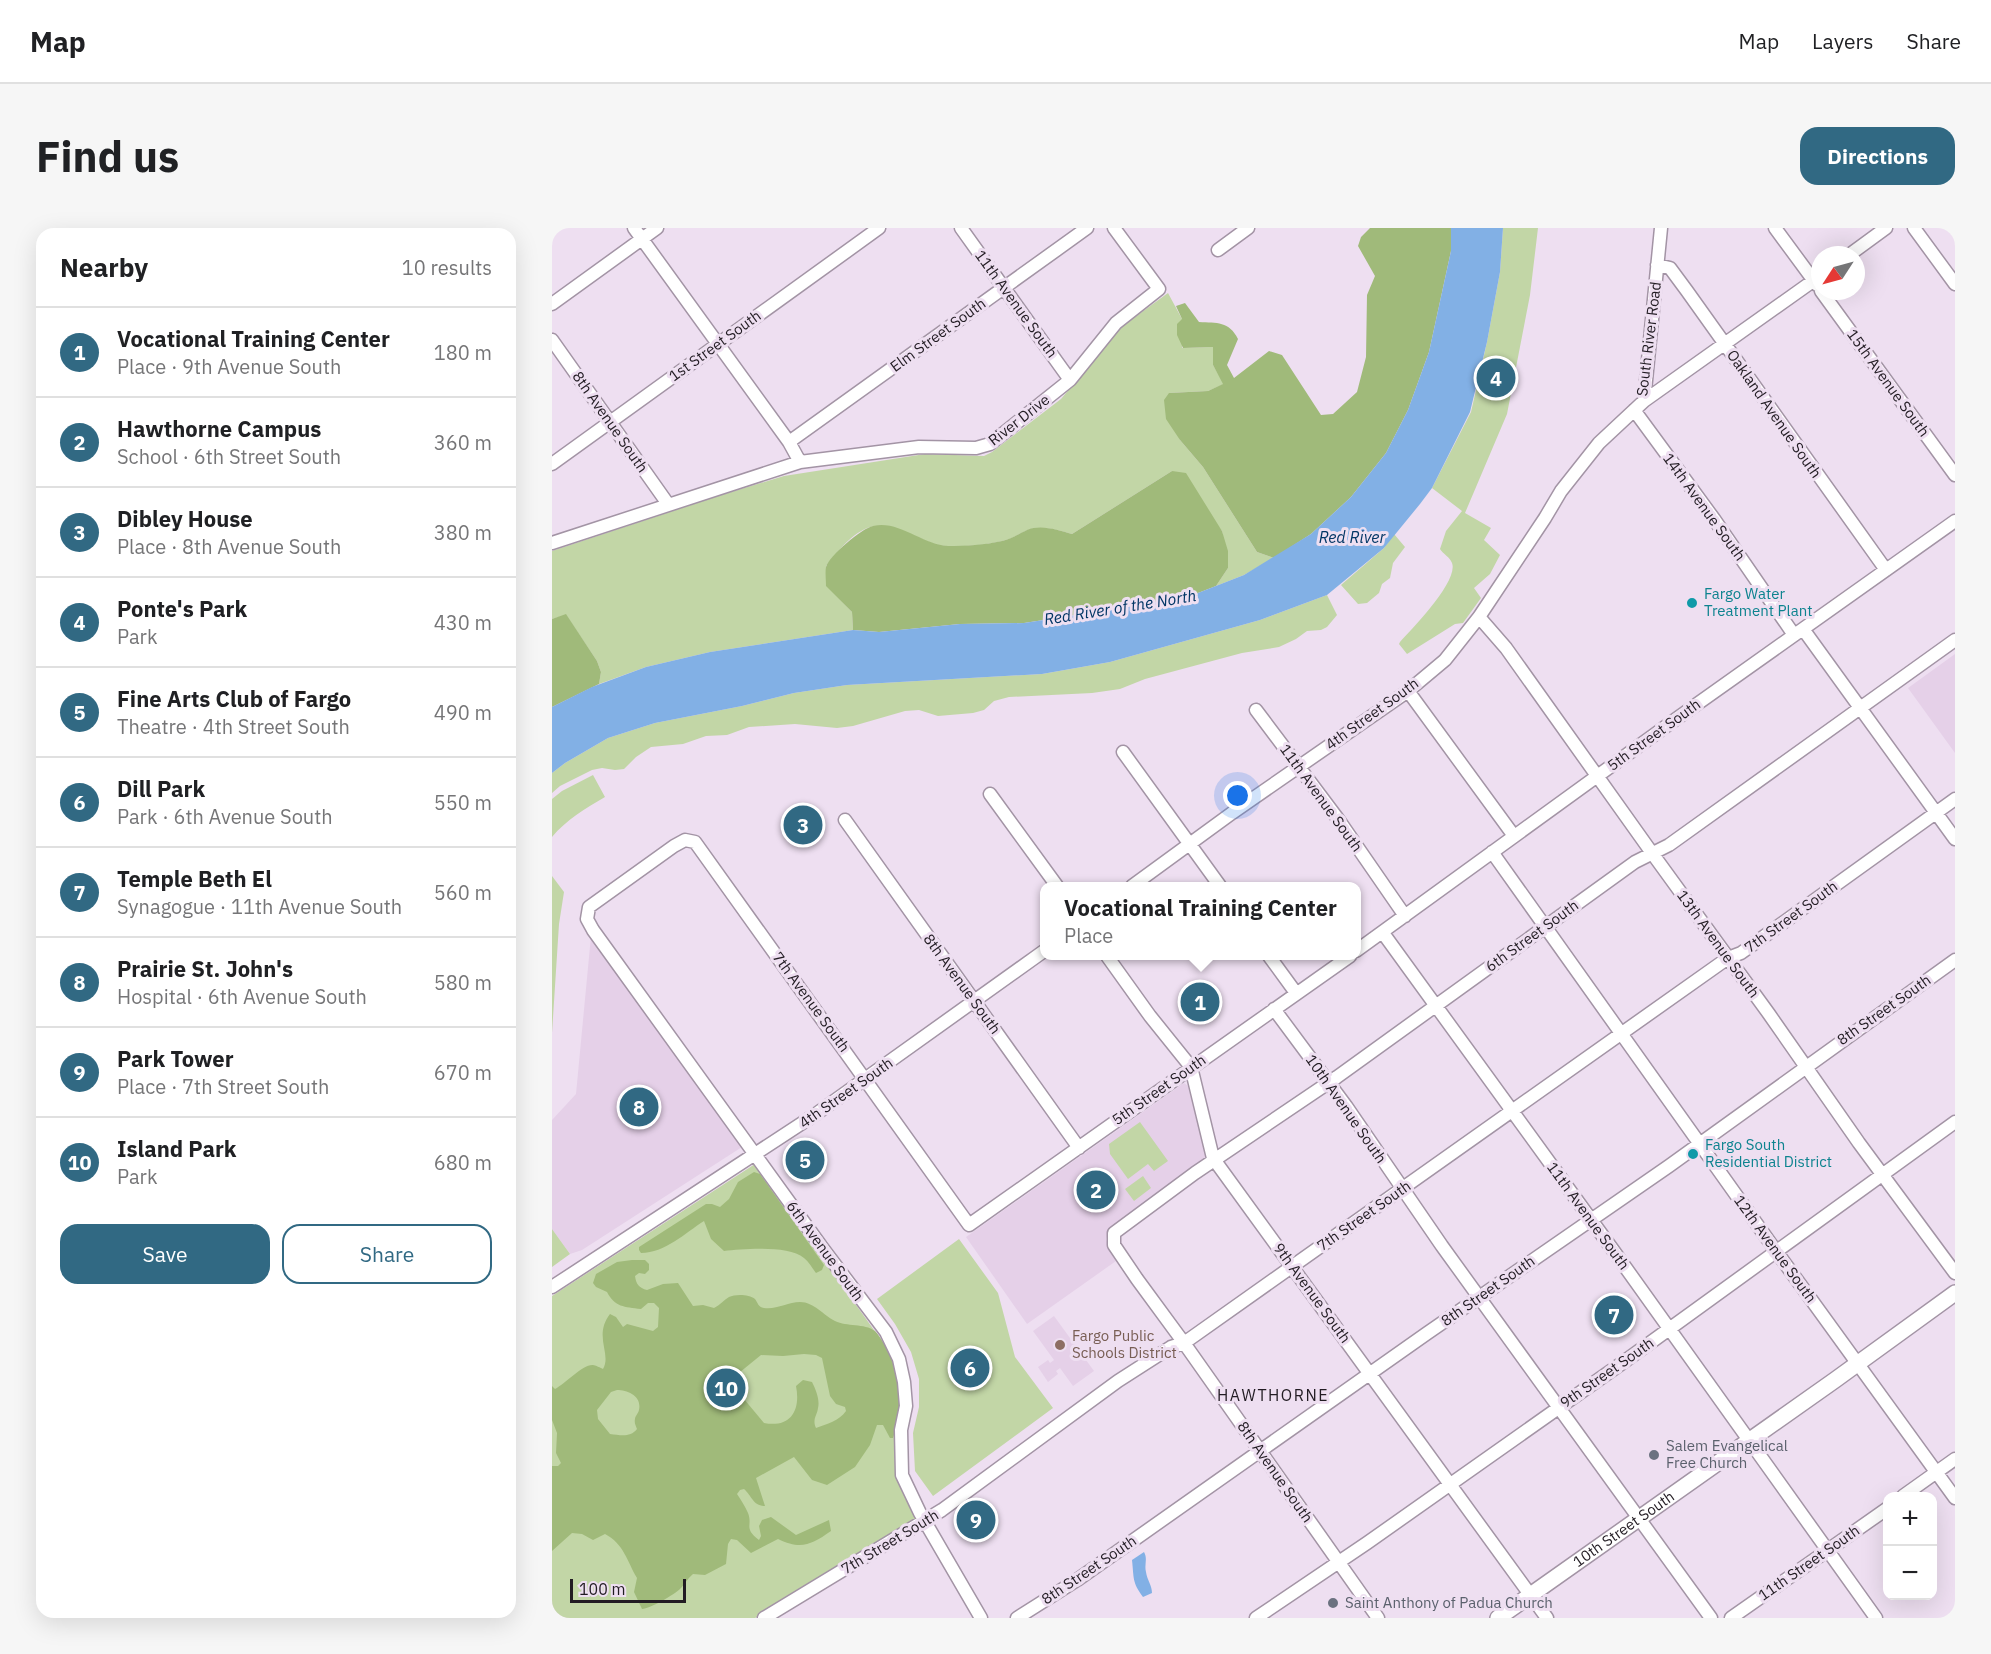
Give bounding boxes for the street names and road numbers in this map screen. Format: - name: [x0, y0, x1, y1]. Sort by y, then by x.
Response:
- street label: 11th Avenue South: [971, 246, 1062, 361]
- street label: South River Road: [1632, 281, 1665, 397]
- street label: Elm Street South: [886, 294, 989, 376]
- street label: 1st Street South: [665, 306, 764, 385]
- street label: 15th Avenue South: [1843, 325, 1934, 440]
- street label: Oakland Avenue South: [1723, 346, 1826, 482]
- street label: 8th Avenue South: [568, 367, 652, 476]
- street label: River Drive: [984, 390, 1053, 449]
- street label: 14th Avenue South: [1659, 449, 1750, 564]
- street label: 4th Street South: [1321, 673, 1422, 754]
- street label: 5th Street South: [1603, 694, 1704, 775]
- street label: 11th Avenue South: [1276, 740, 1367, 855]
- street label: 7th Street South: [1740, 876, 1841, 957]
- street label: 13th Avenue South: [1673, 886, 1764, 1001]
- street label: 6th Street South: [1481, 895, 1582, 976]
- street label: 8th Avenue South: [920, 930, 1005, 1038]
- street label: 7th Avenue South: [769, 948, 854, 1056]
- street label: 8th Street South: [1833, 970, 1934, 1049]
- street label: 5th Street South: [1108, 1050, 1209, 1129]
- street label: 10th Avenue South: [1302, 1051, 1391, 1167]
- street label: 4th Street South: [795, 1053, 896, 1132]
- street label: 11th Avenue South: [1543, 1158, 1634, 1273]
- street label: 7th Street South: [1313, 1176, 1414, 1255]
- street label: 12th Avenue South: [1730, 1191, 1821, 1306]
- street label: 6th Avenue South: [783, 1197, 868, 1305]
- street label: 9th Avenue South: [1270, 1239, 1355, 1347]
- street label: 8th Street South: [1437, 1251, 1538, 1330]
- street label: 9th Street South: [1556, 1333, 1657, 1412]
- street label: 8th Avenue South: [1233, 1417, 1317, 1526]
- street label: 10th Street South: [1569, 1487, 1678, 1571]
- street label: 7th Street South: [838, 1505, 942, 1578]
- street label: 11th Street South: [1754, 1521, 1863, 1605]
- street label: 8th Street South: [1038, 1531, 1140, 1608]

